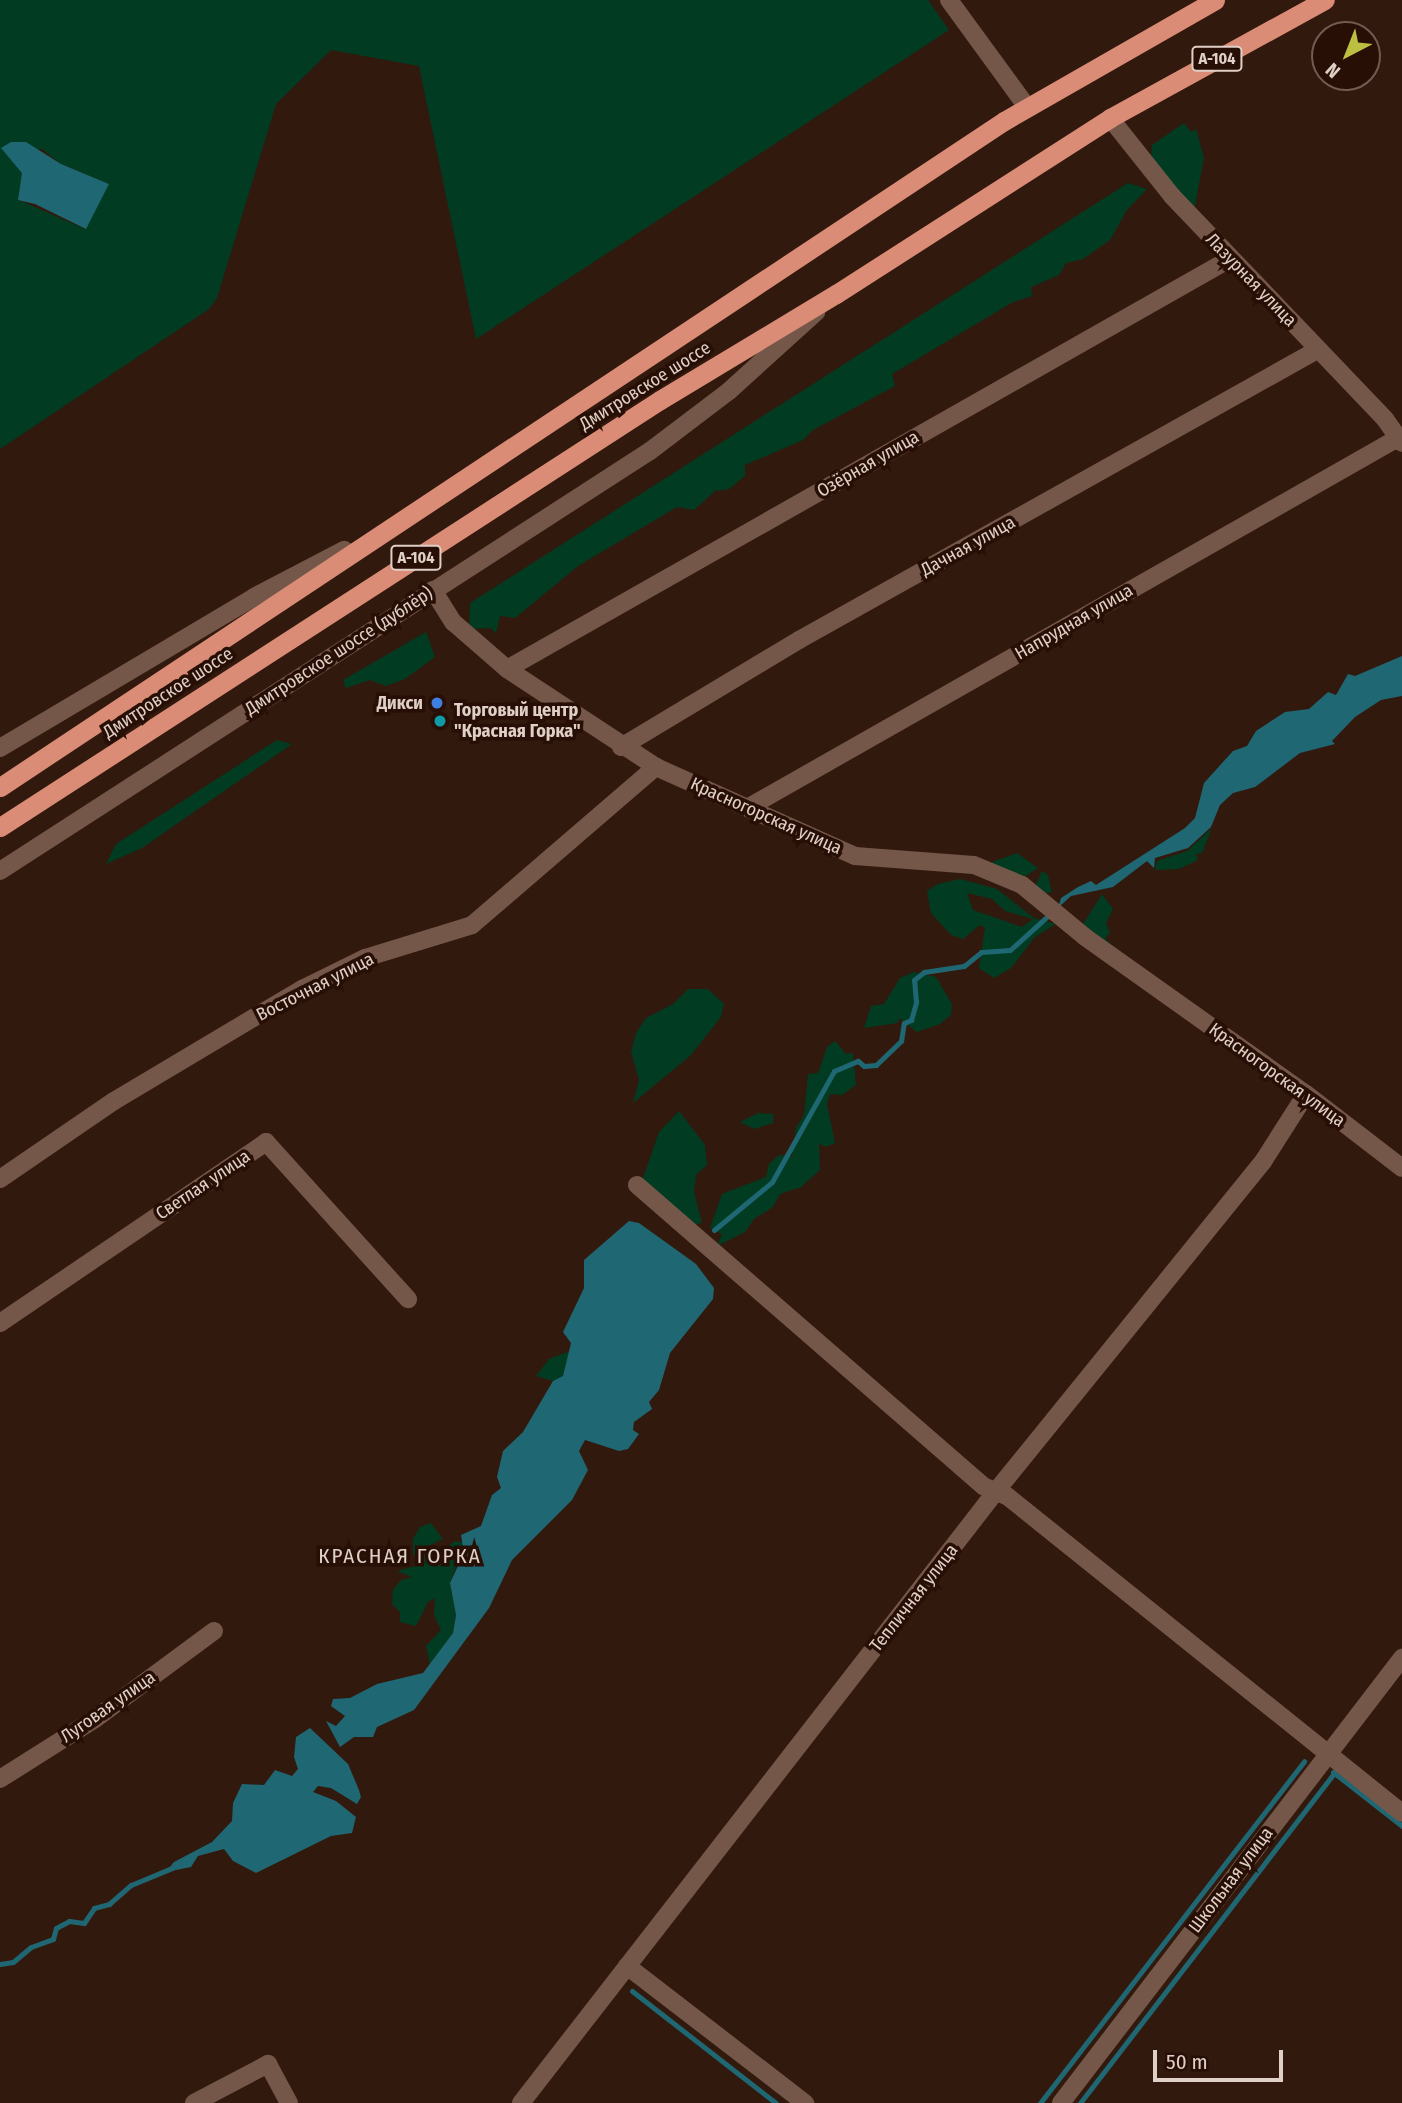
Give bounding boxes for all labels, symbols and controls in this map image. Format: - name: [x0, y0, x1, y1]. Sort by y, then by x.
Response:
- north arrow: [1311, 21, 1381, 91]
- road number: А-104: [1191, 46, 1243, 72]
- text: N: [1321, 58, 1345, 83]
- street label: Лазурная улица: [1201, 229, 1301, 331]
- street label: Дмитровское шоссе: [575, 337, 715, 435]
- street label: Озёрная улица: [813, 426, 923, 502]
- street label: Дачная улица: [917, 511, 1019, 581]
- road number: А-104: [390, 545, 442, 570]
- street label: Напрудная улица: [1011, 580, 1137, 664]
- street label: Дмитровское шоссе (дублёр): [241, 582, 437, 720]
- street label: Дмитровское шоссе: [99, 643, 237, 743]
- place label: Дикси: [377, 692, 423, 714]
- marker: Дикси: [429, 695, 445, 711]
- place label: Торговый центр "Красная Горка": [454, 700, 581, 742]
- marker: Торговый центр "Красная Горка": [432, 713, 448, 729]
- street label: Красногорская улица: [687, 773, 845, 859]
- street label: Восточная улица: [253, 948, 377, 1026]
- street label: Красногорская улица: [1205, 1018, 1349, 1132]
- street label: Светлая улица: [152, 1146, 254, 1224]
- street label: Тепличная улица: [865, 1540, 963, 1656]
- district label: КРАСНАЯ ГОРКА: [320, 1543, 480, 1569]
- street label: Луговая улица: [57, 1666, 159, 1748]
- street label: Школьная улица: [1184, 1823, 1278, 1937]
- scale bar: [1157, 2036, 1286, 2080]
- text: 50 m: [1166, 2049, 1208, 2075]

